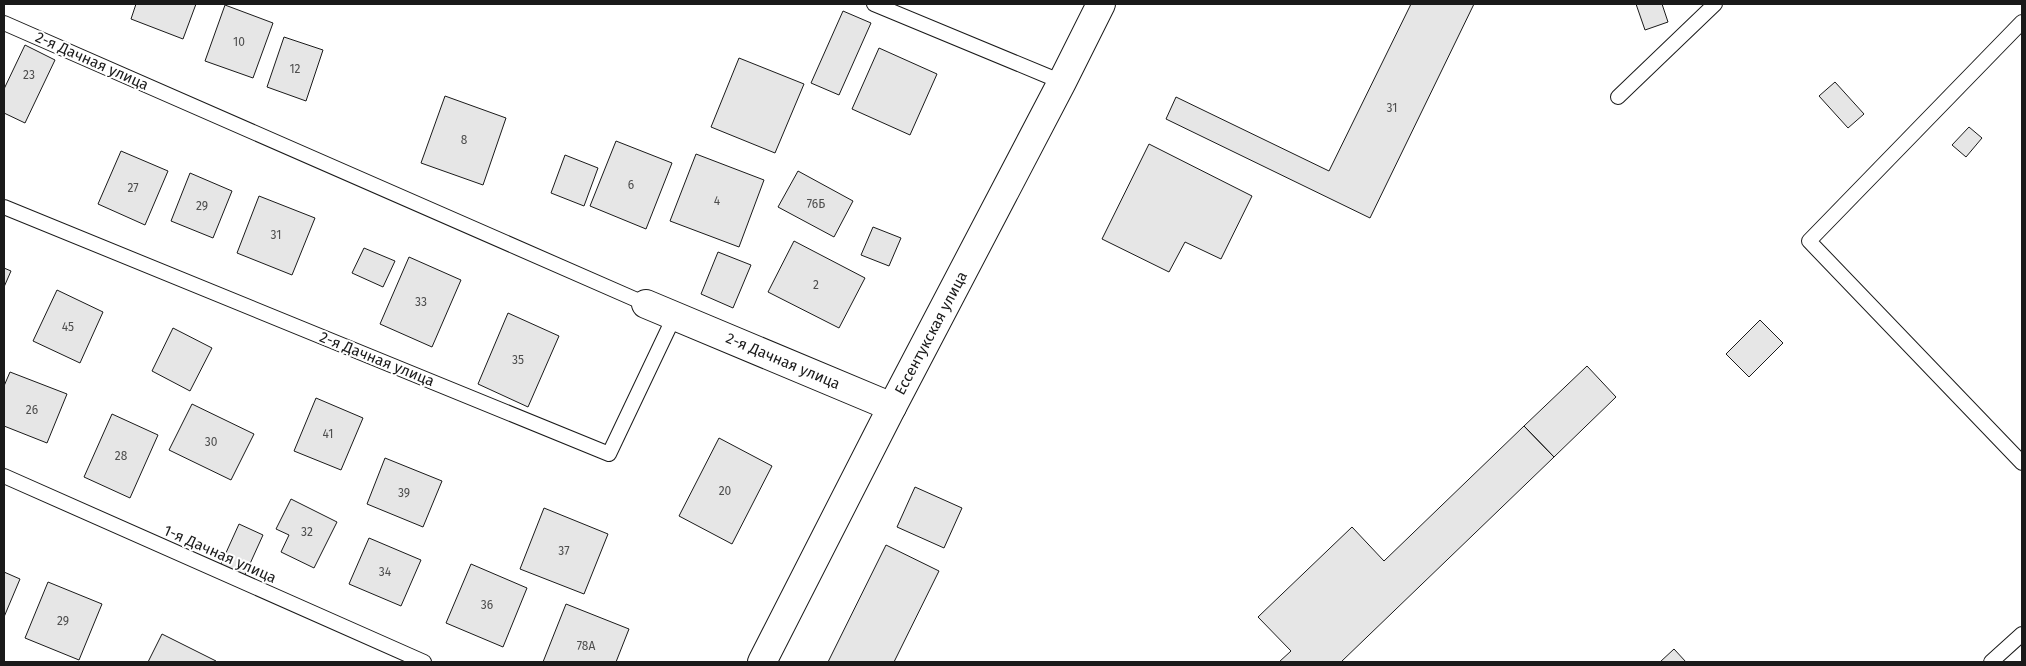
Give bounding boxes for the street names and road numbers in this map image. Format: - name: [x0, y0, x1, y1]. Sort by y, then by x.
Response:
- street label: 2-я Дачная улица: [33, 28, 151, 94]
- street label: Ессентукская улица: [891, 268, 971, 398]
- street label: 2-я Дачная улица: [317, 328, 437, 390]
- street label: 2-я Дачная улица: [723, 329, 843, 393]
- street label: 1-я Дачная улица: [161, 521, 279, 587]

